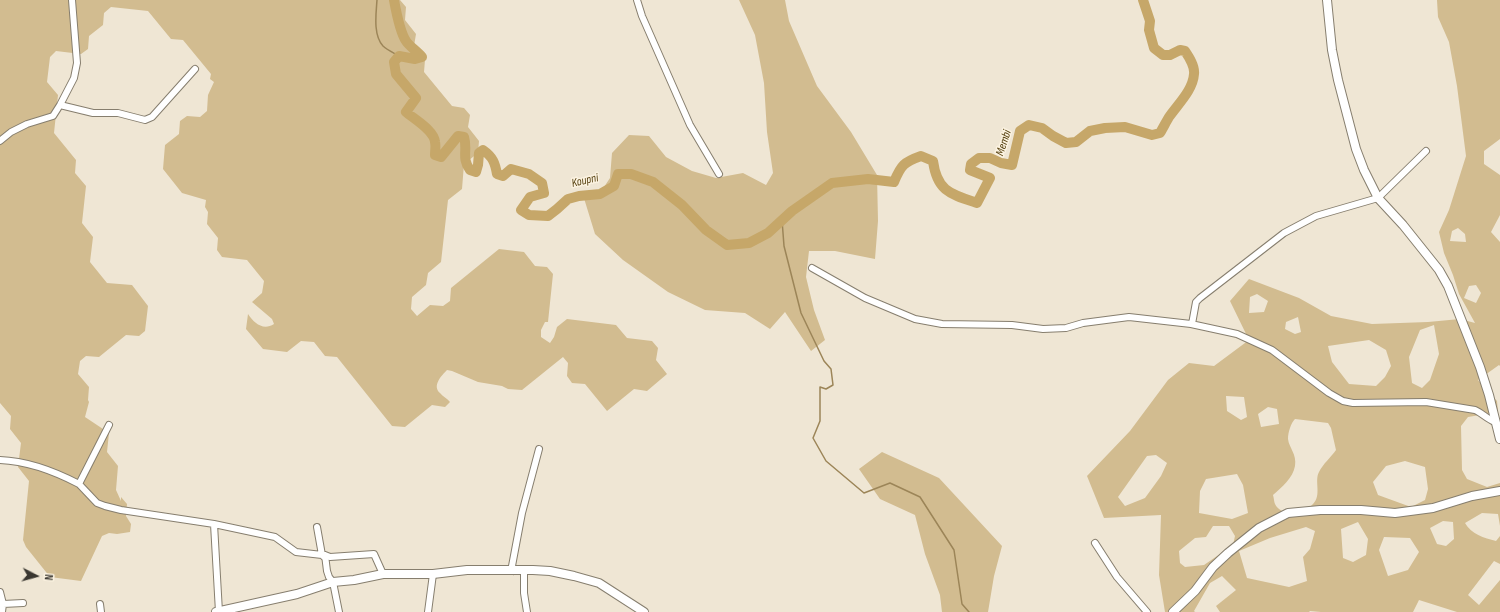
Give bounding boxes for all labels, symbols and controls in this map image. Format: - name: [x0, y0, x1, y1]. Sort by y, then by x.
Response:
- water label: Membi: [993, 128, 1015, 158]
- water label: Koupni: [570, 171, 600, 191]
- north arrow: [16, 556, 56, 596]
- text: N: [42, 574, 55, 581]

